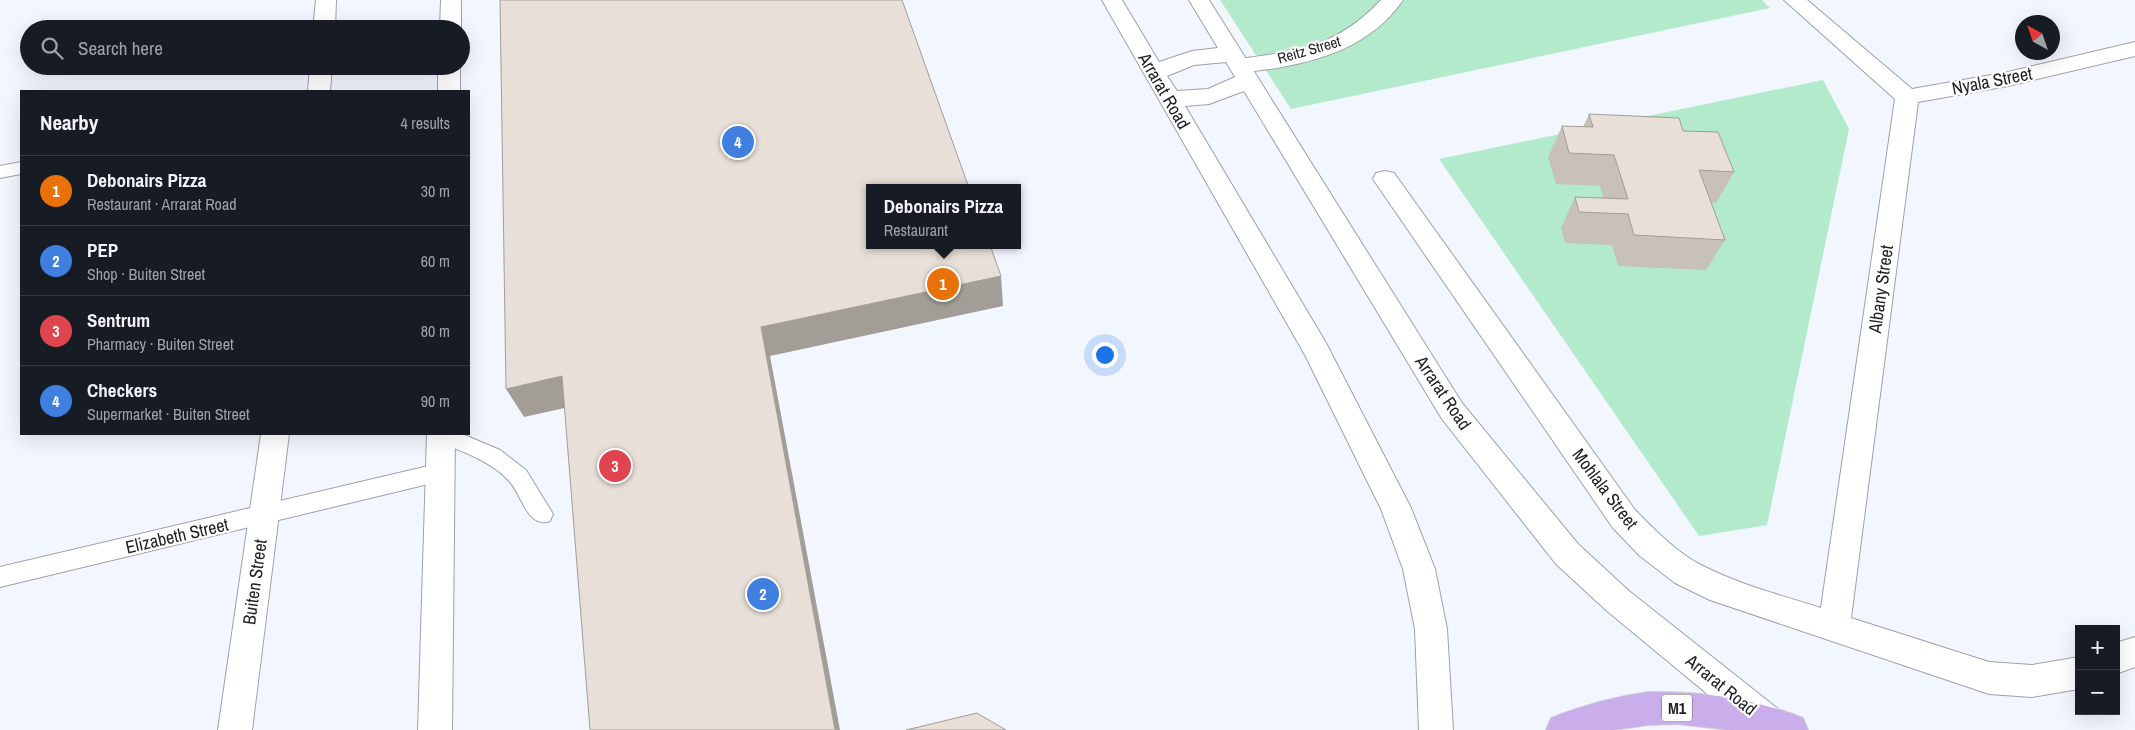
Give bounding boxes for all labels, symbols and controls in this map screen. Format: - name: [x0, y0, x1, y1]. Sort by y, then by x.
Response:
- north arrow: [2015, 15, 2060, 60]
- search box: [20, 20, 470, 75]
- street label: Reitz Street: [1275, 30, 1344, 69]
- icon: search: [38, 34, 66, 62]
- text: Search here: [78, 35, 163, 61]
- street label: Arrarat Road: [1132, 47, 1196, 134]
- street label: Nyala Street: [1950, 60, 2034, 101]
- text: Nearby: [40, 108, 98, 137]
- text: 4 results: [400, 112, 450, 134]
- pin: 4: [722, 123, 754, 161]
- text: Debonairs Pizza: [87, 167, 207, 193]
- text: 1: [52, 180, 60, 202]
- text: 30 m: [421, 180, 450, 202]
- popup: [866, 184, 1021, 249]
- text: Restaurant · Arrarat Road: [87, 193, 237, 215]
- text: Debonairs Pizza: [884, 193, 1003, 219]
- text: Restaurant: [884, 219, 948, 241]
- text: PEP: [87, 237, 118, 263]
- street label: Albany Street: [1862, 243, 1899, 336]
- text: 2: [52, 250, 60, 272]
- text: 60 m: [421, 250, 450, 272]
- text: Shop · Buiten Street: [87, 263, 205, 285]
- pin: 1: [927, 265, 959, 303]
- text: Sentrum: [87, 307, 150, 333]
- text: 3: [52, 320, 60, 342]
- text: 80 m: [421, 320, 450, 342]
- text: Pharmacy · Buiten Street: [87, 333, 234, 355]
- your location: [1092, 342, 1118, 368]
- street label: Arrarat Road: [1409, 350, 1477, 435]
- text: Checkers: [87, 377, 157, 403]
- text: 4: [52, 390, 60, 412]
- text: 90 m: [421, 390, 450, 412]
- text: Supermarket · Buiten Street: [87, 403, 250, 425]
- street label: Mohlala Street: [1567, 443, 1644, 534]
- pin: 3: [599, 447, 631, 485]
- street label: Elizabeth Street: [123, 512, 231, 560]
- street label: Buiten Street: [236, 538, 273, 626]
- pin: 2: [747, 575, 779, 613]
- map controls: [2075, 625, 2120, 715]
- button: +: [2075, 625, 2120, 670]
- street label: Arrarat Road: [1680, 648, 1762, 721]
- button: −: [2075, 670, 2120, 715]
- road number: M1: [1662, 694, 1692, 721]

